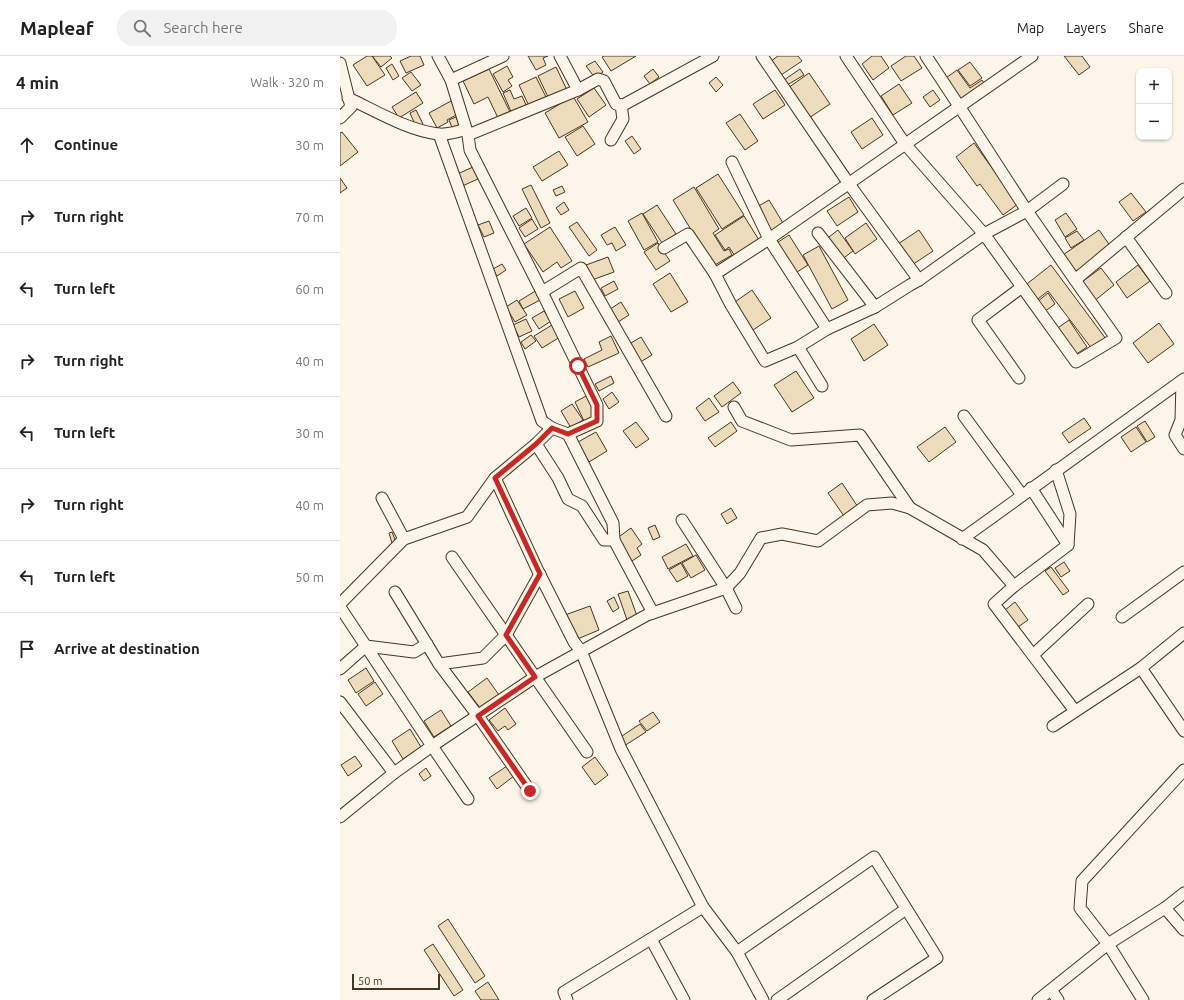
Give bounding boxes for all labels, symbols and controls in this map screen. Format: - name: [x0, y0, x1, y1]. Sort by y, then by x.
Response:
- search box: [117, 10, 397, 46]
- text: Mapleaf: [20, 17, 93, 39]
- icon: search: [131, 17, 153, 39]
- text: Search here: [163, 19, 243, 36]
- text: Map: [1017, 20, 1044, 36]
- text: Layers: [1066, 20, 1106, 36]
- text: Share: [1128, 20, 1164, 36]
- map controls: [1136, 68, 1172, 140]
- button: +: [1136, 68, 1172, 104]
- text: 4 min: [16, 73, 59, 92]
- text: Walk · 320 m: [250, 75, 324, 89]
- button: −: [1136, 104, 1172, 140]
- icon: ahead: [16, 134, 38, 156]
- text: Continue: [54, 136, 118, 153]
- text: 30 m: [295, 138, 324, 152]
- icon: right: [16, 206, 38, 228]
- text: Turn right: [54, 208, 124, 225]
- text: 70 m: [295, 210, 324, 224]
- icon: left: [16, 278, 38, 300]
- text: Turn left: [54, 280, 115, 297]
- text: 60 m: [295, 282, 324, 296]
- icon: right: [16, 350, 38, 372]
- text: Turn right: [54, 352, 124, 369]
- text: 40 m: [295, 354, 324, 368]
- route start: [569, 357, 587, 375]
- icon: left: [16, 422, 38, 444]
- text: Turn left: [54, 424, 115, 441]
- text: 30 m: [295, 426, 324, 440]
- icon: right: [16, 494, 38, 516]
- text: Turn right: [54, 496, 124, 513]
- text: 40 m: [295, 498, 324, 512]
- icon: left: [16, 566, 38, 588]
- text: Turn left: [54, 568, 115, 585]
- text: 50 m: [295, 570, 324, 584]
- icon: arrive: [16, 638, 38, 660]
- text: Arrive at destination: [54, 640, 200, 657]
- route end: [521, 782, 539, 800]
- scale bar: [352, 972, 440, 991]
- text: 50 m: [358, 975, 382, 987]

